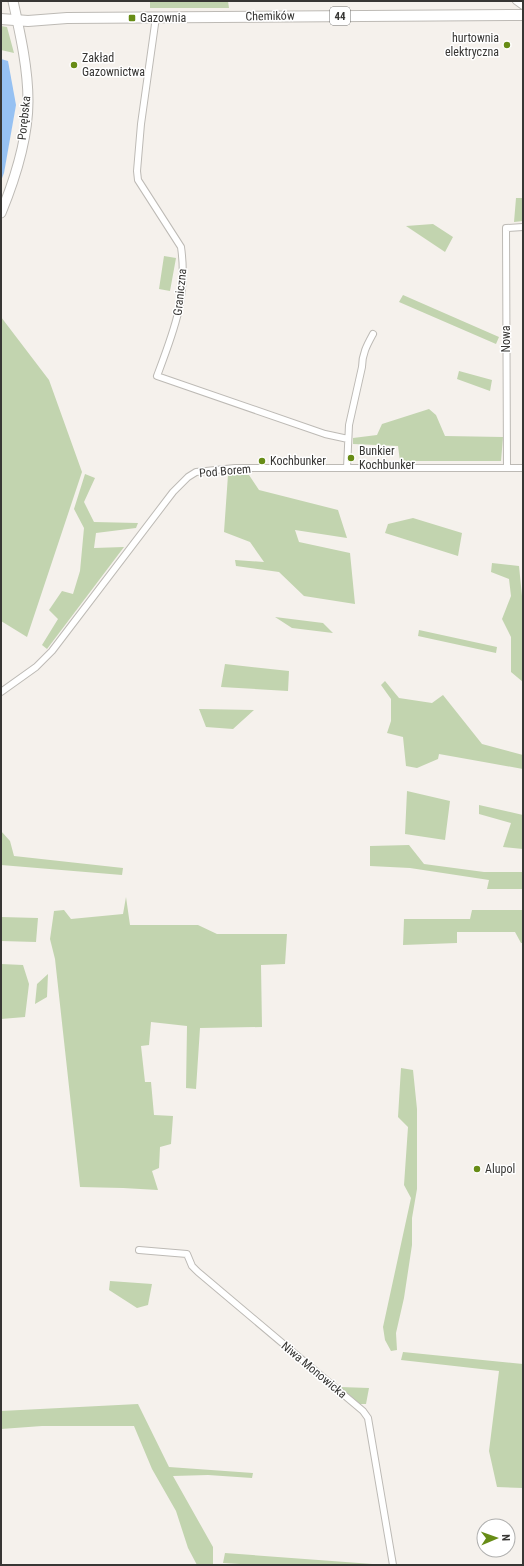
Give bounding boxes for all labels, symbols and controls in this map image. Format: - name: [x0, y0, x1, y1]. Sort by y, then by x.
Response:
- road number: 44: [330, 7, 350, 25]
- street label: Chemików: [245, 9, 295, 23]
- place label: Gazownia: [140, 11, 186, 25]
- marker: Gazownia: [127, 13, 137, 23]
- place label: hurtownia elektryczna: [445, 31, 499, 59]
- marker: hurtownia elektryczna: [502, 40, 512, 50]
- place label: Zakład Gazownictwa: [82, 51, 145, 79]
- marker: Zakład Gazownictwa: [69, 60, 79, 70]
- street label: Porębska: [15, 95, 33, 141]
- street label: Graniczna: [171, 268, 189, 316]
- street label: Nowa: [499, 325, 513, 353]
- place label: Bunkier Kochbunker: [359, 444, 415, 472]
- marker: Bunkier Kochbunker: [346, 453, 356, 463]
- place label: Kochbunker: [270, 454, 326, 468]
- marker: Kochbunker: [257, 456, 267, 466]
- street label: Pod Borem: [198, 462, 252, 480]
- place label: Alupol: [485, 1162, 515, 1176]
- marker: Alupol: [472, 1164, 482, 1174]
- street label: Niwa Monowicka: [279, 1339, 350, 1401]
- north arrow: [476, 1518, 516, 1558]
- text: N: [499, 1534, 512, 1542]

